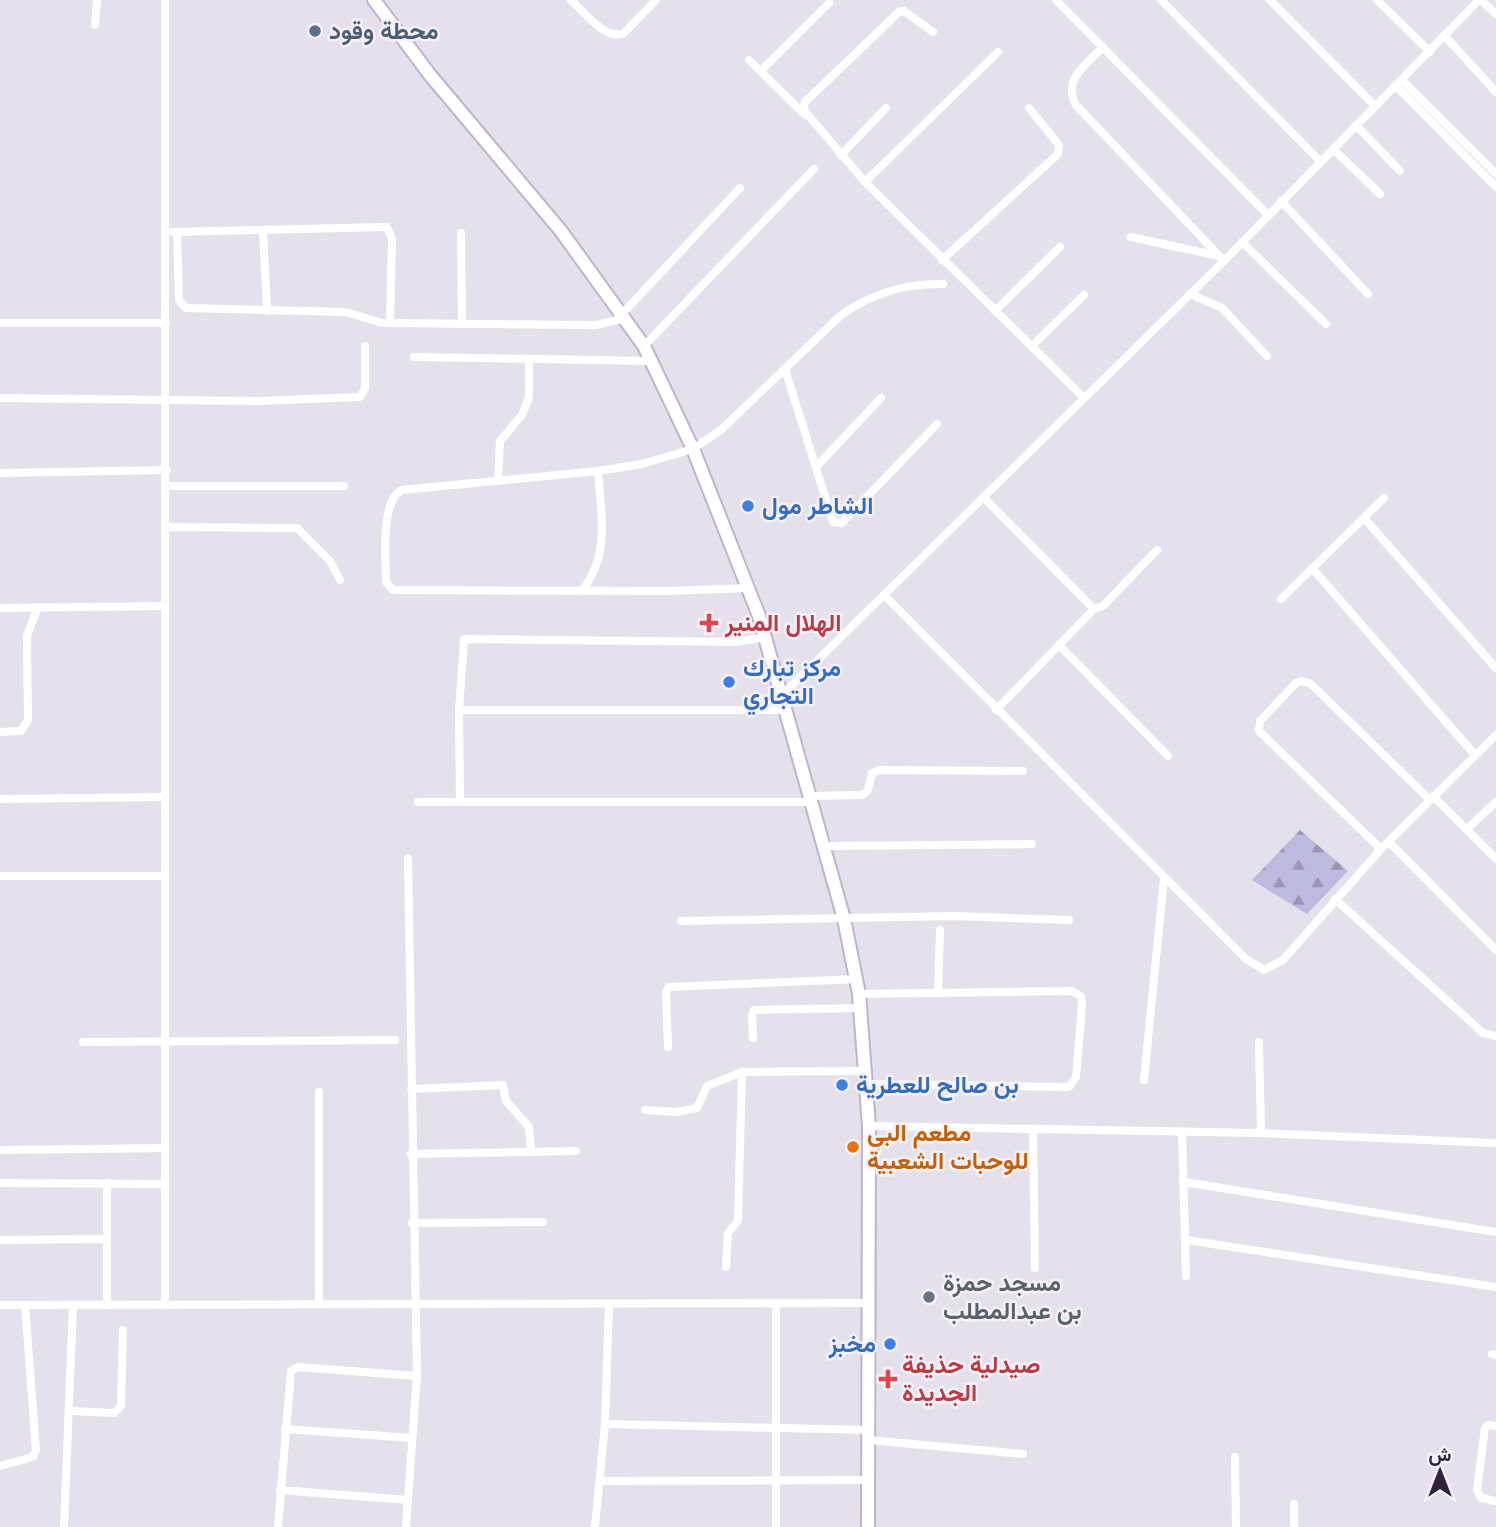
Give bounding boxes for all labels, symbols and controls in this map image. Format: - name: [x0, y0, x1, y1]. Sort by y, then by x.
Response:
- place label: محطة وقود: [329, 15, 439, 46]
- marker: محطة وقود: [307, 23, 323, 39]
- place label: الشاطر مول: [762, 490, 874, 521]
- marker: الشاطر مول: [740, 498, 756, 514]
- place label: الهلال المنير: [724, 607, 841, 638]
- marker: الهلال المنير: [699, 613, 719, 633]
- place label: مركز تبارك التجاري: [743, 652, 841, 716]
- marker: مركز تبارك التجاري: [721, 674, 737, 690]
- place label: بن صالح للعطرية: [856, 1069, 1019, 1102]
- marker: بن صالح للعطرية: [834, 1077, 850, 1093]
- place label: مطعم البي للوحبات الشعبية: [867, 1117, 1029, 1176]
- marker: مطعم البي للوحبات الشعبية: [845, 1139, 861, 1155]
- place label: مسجد حمزة بن عبدالمطلب: [943, 1267, 1082, 1326]
- marker: مسجد حمزة بن عبدالمطلب: [921, 1289, 937, 1305]
- place label: مخبز: [828, 1328, 876, 1359]
- marker: مخبز: [882, 1336, 898, 1352]
- place label: صيدلية حذيفة الجديدة: [902, 1349, 1041, 1408]
- marker: صيدلية حذيفة الجديدة: [880, 1371, 896, 1387]
- north arrow: [1405, 1436, 1475, 1506]
- text: ش: [1429, 1442, 1452, 1466]

